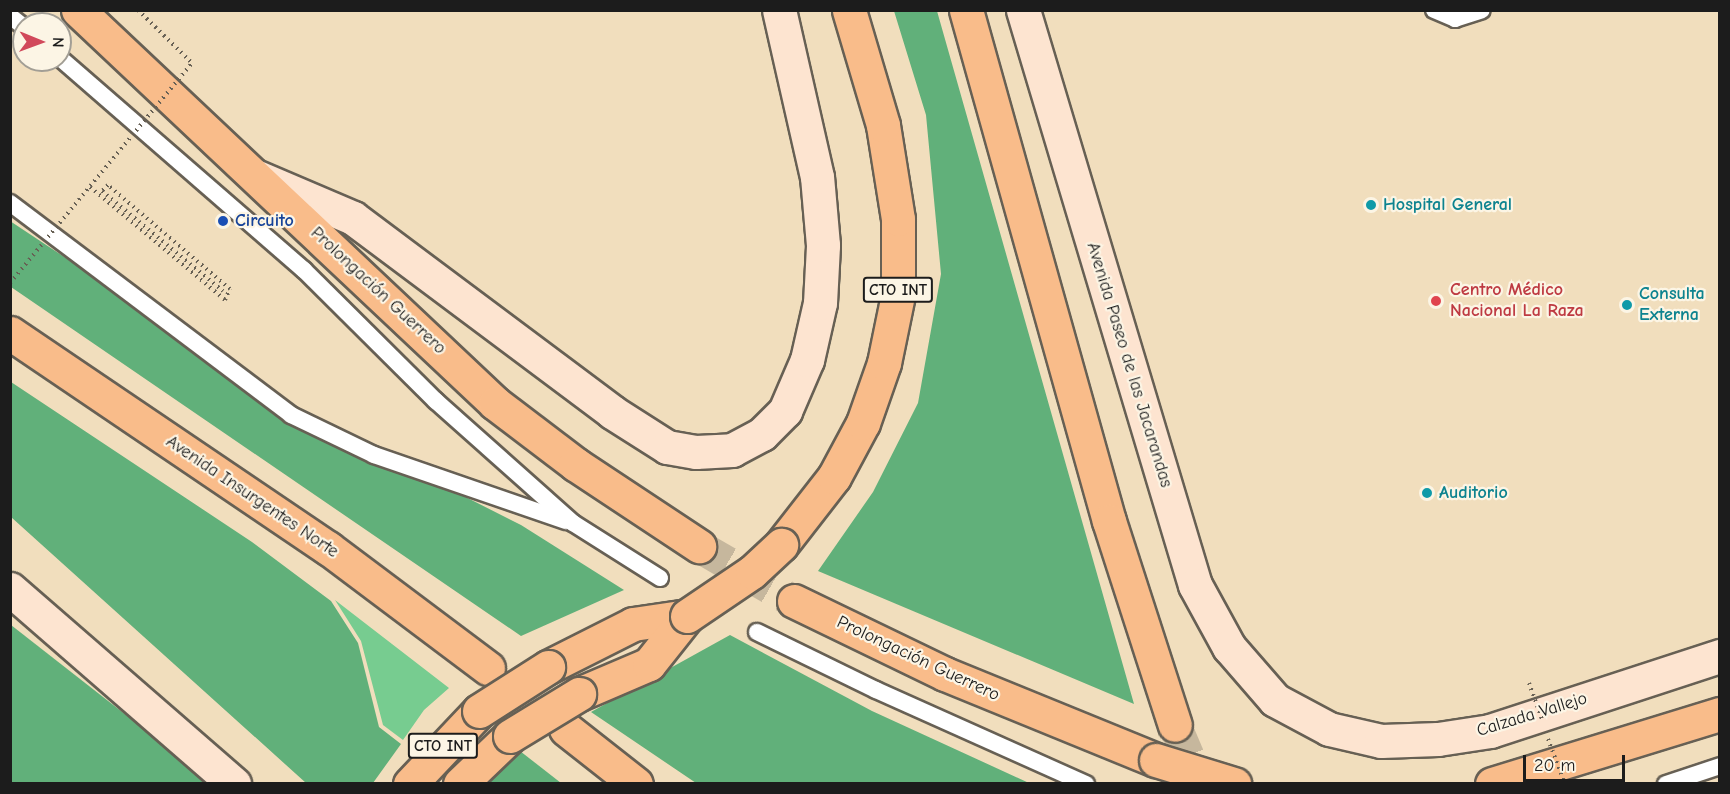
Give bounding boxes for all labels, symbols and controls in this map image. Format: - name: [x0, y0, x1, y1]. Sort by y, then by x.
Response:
- north arrow: [12, 12, 72, 72]
- text: N: [49, 37, 67, 48]
- place label: Hospital General: [1383, 194, 1512, 216]
- marker: Hospital General: [1364, 198, 1378, 212]
- place label: Circuito: [235, 210, 294, 232]
- marker: Circuito: [216, 214, 230, 228]
- street label: Prolongación Guerrero: [306, 223, 450, 359]
- street label: Avenida Paseo de las Jacarandas: [1081, 240, 1177, 490]
- road number: CTO INT: [862, 277, 934, 303]
- place label: Centro Médico Nacional La Raza: [1450, 280, 1584, 322]
- place label: Consulta Externa: [1639, 284, 1705, 326]
- marker: Centro Médico Nacional La Raza: [1427, 292, 1445, 310]
- marker: Consulta Externa: [1620, 298, 1634, 312]
- street label: Avenida Insurgentes Norte: [162, 431, 342, 563]
- place label: Auditorio: [1439, 482, 1508, 504]
- marker: Auditorio: [1420, 486, 1434, 500]
- street label: Prolongación Guerrero: [833, 612, 1003, 706]
- street label: Calzada Vallejo: [1474, 688, 1590, 742]
- road number: CTO INT: [407, 733, 479, 759]
- scale bar: [1526, 743, 1628, 781]
- text: 20 m: [1534, 755, 1575, 776]

